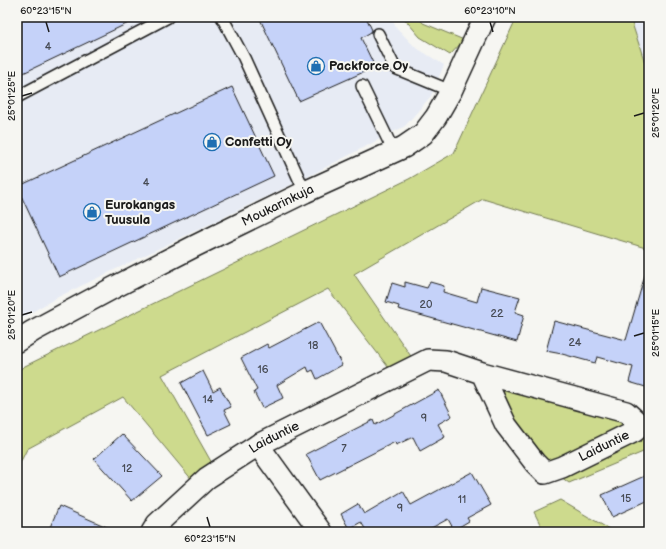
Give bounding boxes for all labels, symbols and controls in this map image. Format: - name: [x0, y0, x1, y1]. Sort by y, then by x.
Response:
- text: 60°23'15"N: [20, 5, 72, 17]
- text: 60°23'10"N: [464, 5, 516, 17]
- house number: 4: [45, 40, 52, 53]
- shop icon: Packforce Oy: [306, 56, 326, 76]
- place label: Packforce Oy: [329, 58, 408, 74]
- text: 25°01'25"E: [6, 71, 18, 121]
- text: 25°01'20"E: [650, 87, 662, 138]
- shop icon: Confetti Oy: [202, 132, 222, 152]
- place label: Confetti Oy: [225, 134, 292, 150]
- house number: 4: [143, 176, 150, 189]
- street label: Moukarinkuja: [239, 181, 316, 230]
- place label: Eurokangas Tuusula: [105, 197, 175, 228]
- shop icon: Eurokangas Tuusula: [82, 202, 102, 222]
- text: 25°01'20"E: [6, 289, 18, 340]
- house number: 20: [420, 298, 433, 311]
- house number: 22: [491, 307, 504, 320]
- text: 25°01'15"E: [650, 309, 662, 357]
- house number: 24: [568, 336, 582, 349]
- house number: 18: [308, 339, 318, 352]
- house number: 16: [258, 363, 269, 376]
- house number: 14: [203, 393, 214, 406]
- house number: 9: [421, 412, 427, 425]
- street label: Laiduntie: [246, 418, 302, 457]
- street label: Laiduntie: [576, 427, 632, 465]
- house number: 7: [341, 442, 347, 455]
- house number: 12: [122, 462, 133, 475]
- house number: 15: [621, 492, 631, 505]
- house number: 11: [458, 493, 466, 506]
- house number: 9: [397, 502, 403, 515]
- text: 60°23'15"N: [184, 533, 236, 545]

